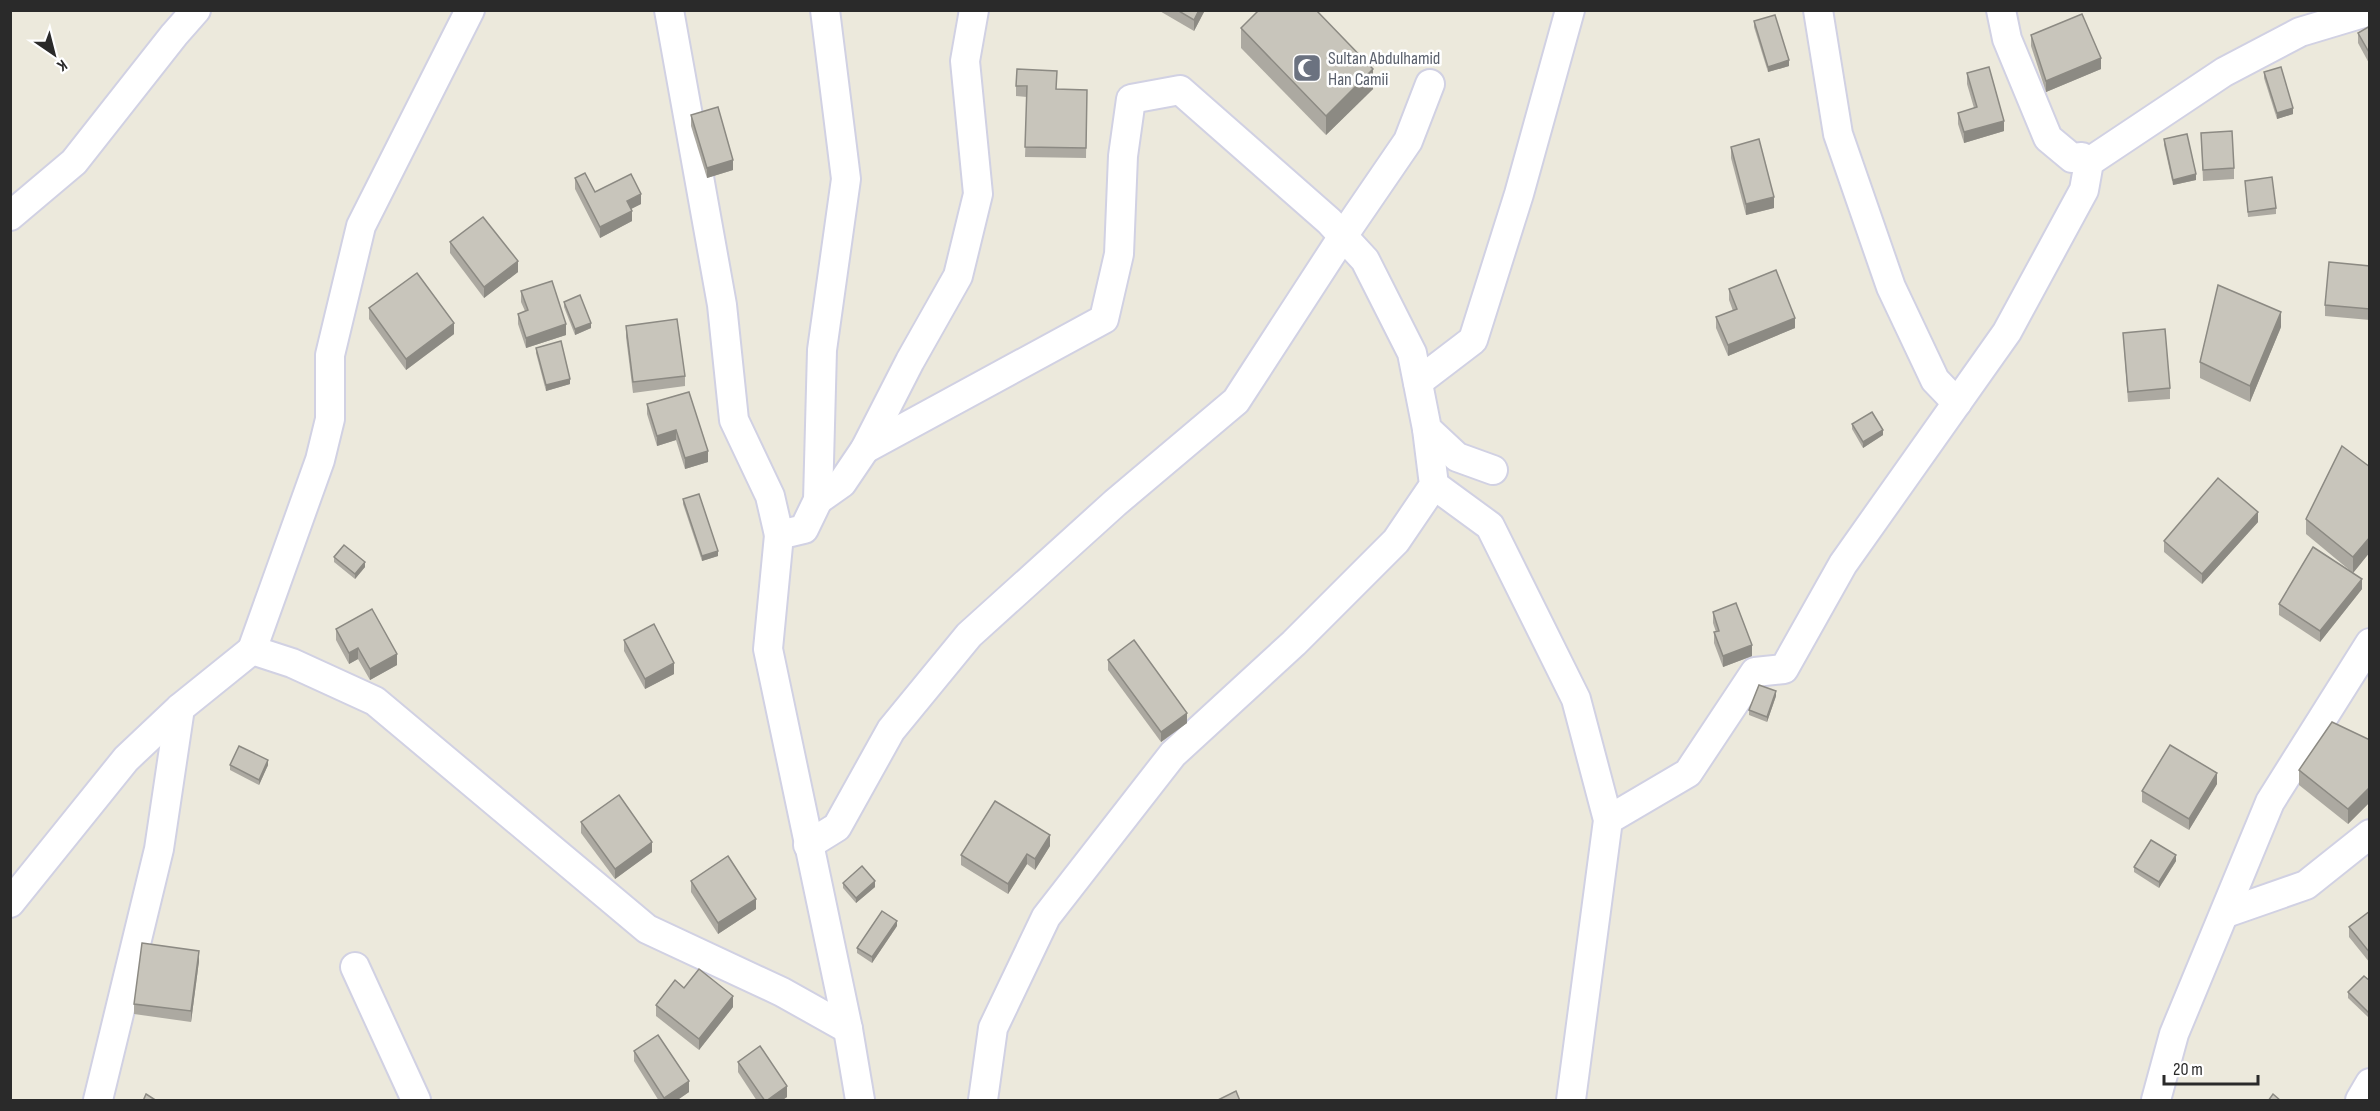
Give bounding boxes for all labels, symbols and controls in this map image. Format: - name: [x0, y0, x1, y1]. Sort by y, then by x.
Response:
- north arrow: [24, 24, 84, 84]
- place label: Sultan Abdulhamid Han Camii: [1328, 48, 1440, 90]
- mosque icon: Sultan Abdulhamid Han Camii: [1291, 52, 1323, 84]
- text: K: [53, 55, 70, 75]
- scale bar: [2164, 1048, 2258, 1086]
- text: 20 m: [2173, 1059, 2203, 1080]

